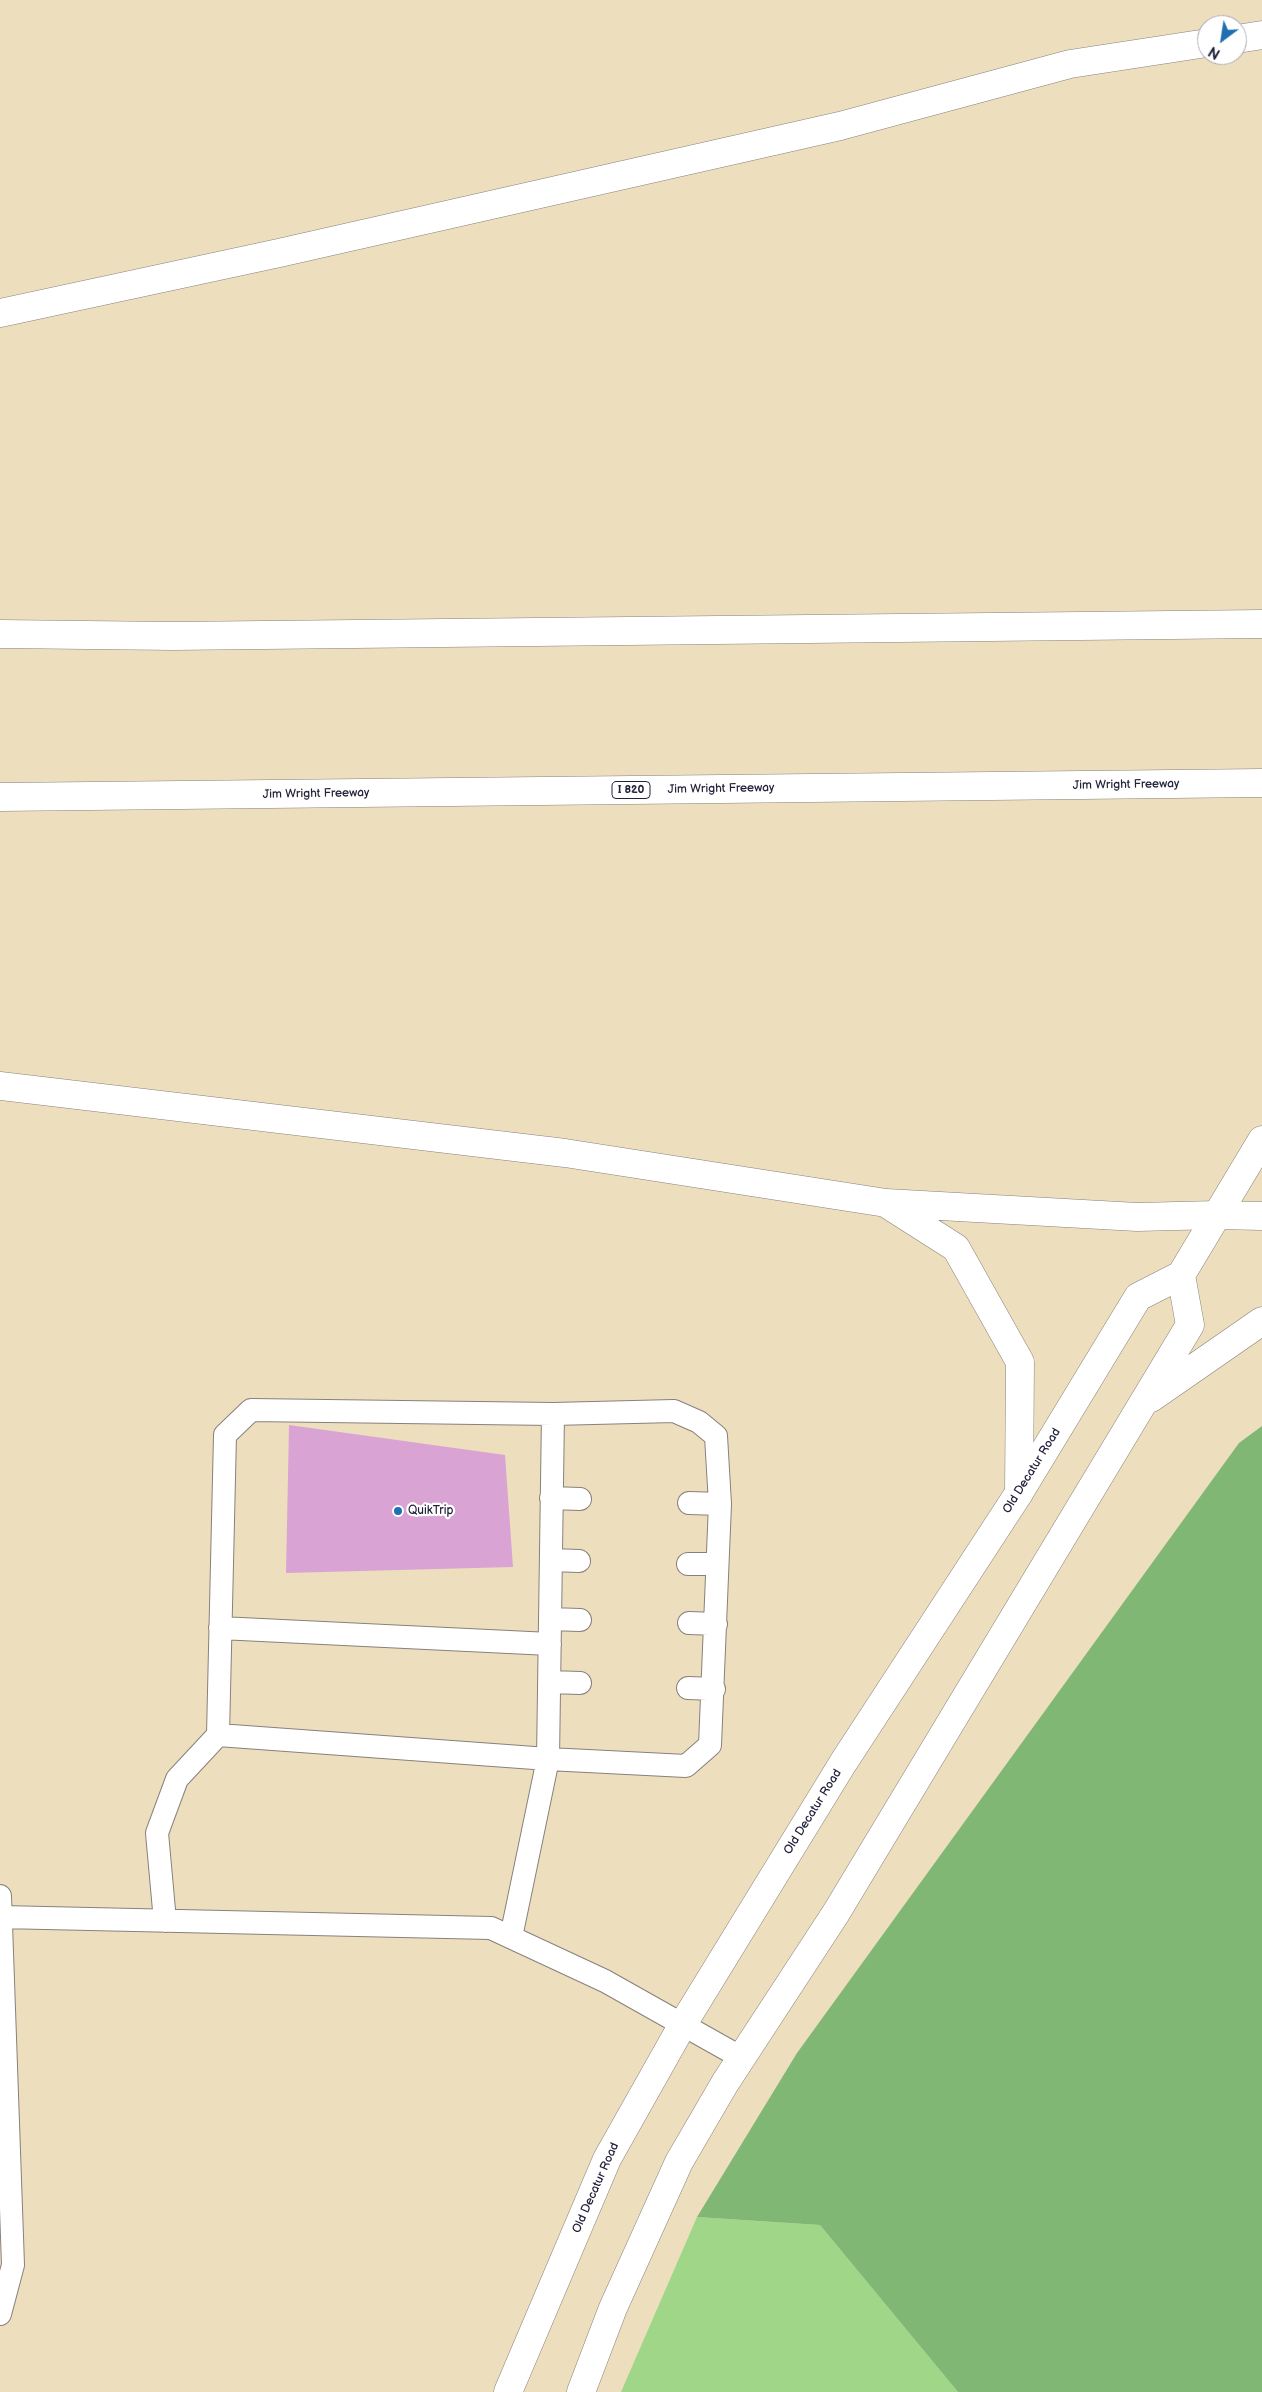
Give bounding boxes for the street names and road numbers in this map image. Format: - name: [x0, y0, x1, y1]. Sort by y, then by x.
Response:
- street label: Jim Wright Freeway: [1073, 777, 1179, 793]
- street label: Jim Wright Freeway: [668, 781, 774, 797]
- road number: I 820: [612, 782, 650, 798]
- street label: Jim Wright Freeway: [263, 786, 369, 802]
- street label: Old Decatur Road: [1000, 1426, 1064, 1516]
- street label: Old Decatur Road: [781, 1767, 845, 1857]
- street label: Old Decatur Road: [570, 2140, 622, 2236]

